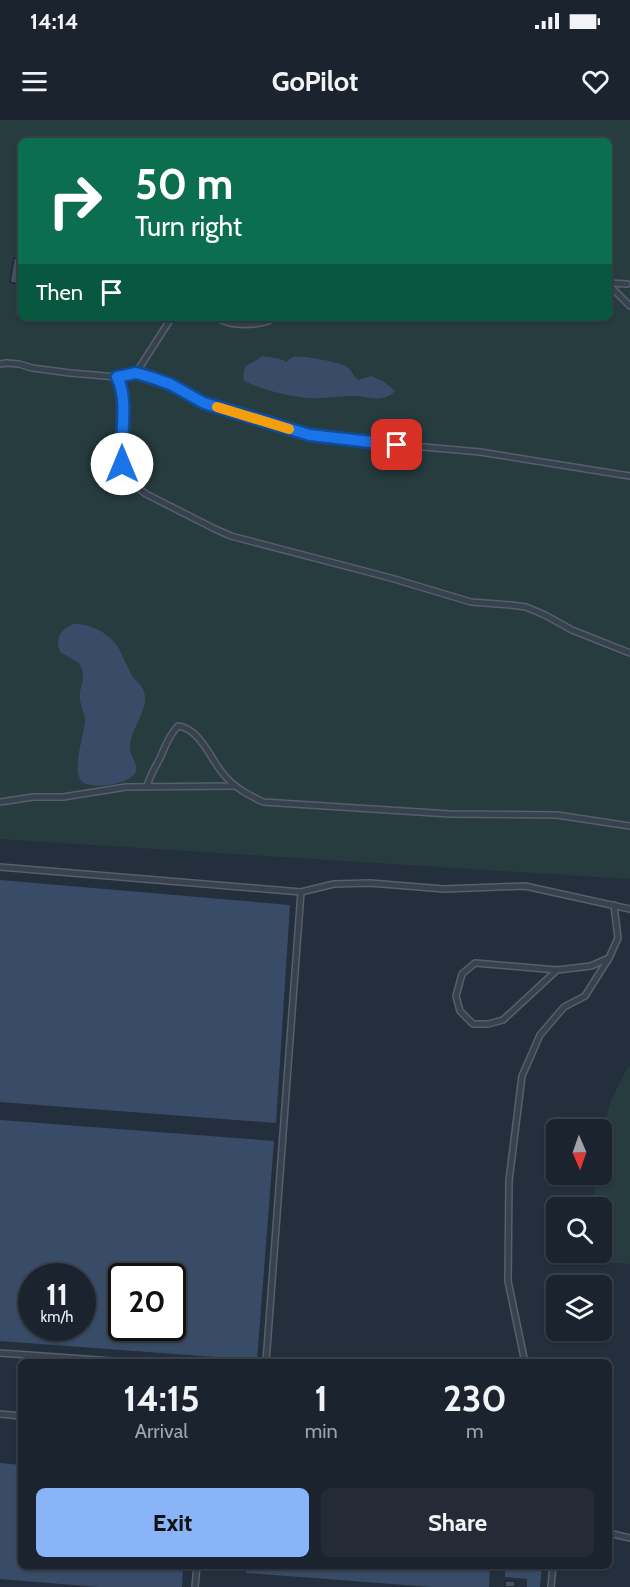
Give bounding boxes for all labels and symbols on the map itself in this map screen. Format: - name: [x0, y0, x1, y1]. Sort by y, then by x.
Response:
- pin: [371, 419, 422, 470]
- position arrow: [90, 432, 154, 496]
- north arrow: [546, 1119, 612, 1185]
- speed limit sign: 20: [108, 1263, 186, 1341]

